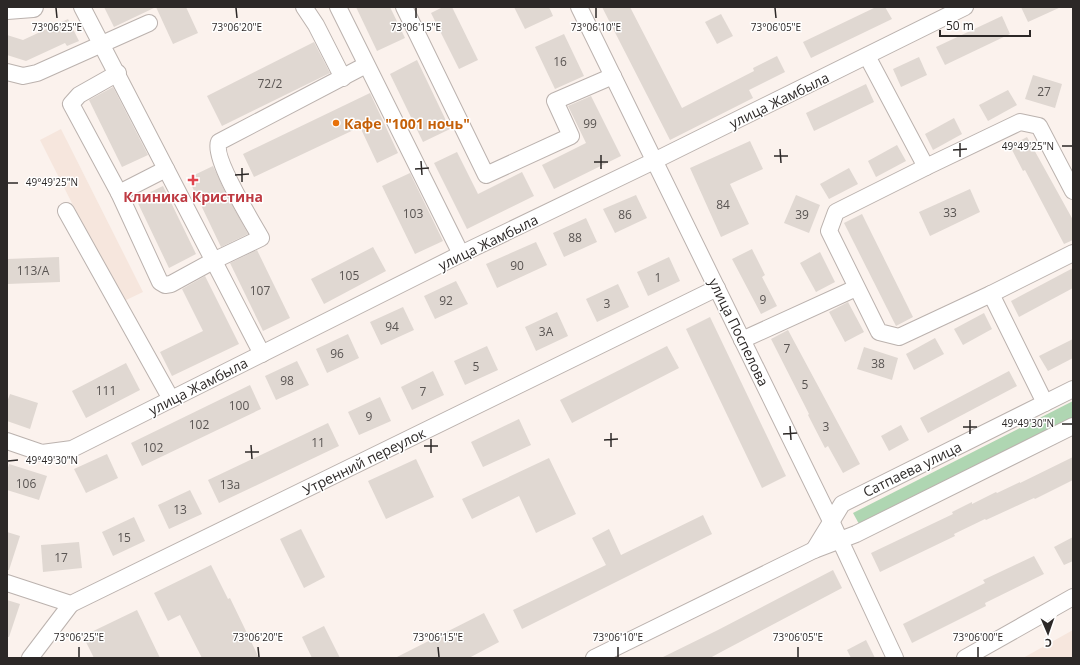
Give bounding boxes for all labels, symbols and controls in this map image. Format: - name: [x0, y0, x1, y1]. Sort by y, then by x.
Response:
- scale bar: [940, 12, 1030, 38]
- text: 50 m: [946, 17, 974, 34]
- text: 73°06'25"E: [32, 20, 82, 34]
- text: 73°06'20"E: [212, 20, 262, 34]
- text: 73°06'15"E: [391, 20, 441, 34]
- text: 73°06'10"E: [571, 20, 621, 34]
- text: 73°06'05"E: [751, 20, 801, 34]
- house number: 16: [553, 53, 567, 70]
- street label: улица Жамбыла: [726, 68, 832, 132]
- house number: 72/2: [258, 75, 283, 92]
- house number: 27: [1037, 83, 1051, 100]
- place label: Кафе "1001 ночь": [344, 114, 470, 133]
- house number: 99: [583, 115, 597, 132]
- marker: Кафе "1001 ночь": [331, 118, 341, 128]
- text: 49°49'25"N: [1002, 139, 1054, 153]
- marker: Клиника Кристина: [187, 174, 199, 186]
- text: 49°49'25"N: [26, 175, 78, 189]
- place label: Клиника Кристина: [123, 187, 263, 206]
- house number: 84: [716, 196, 730, 213]
- house number: 33: [943, 204, 957, 221]
- house number: 103: [403, 205, 423, 222]
- house number: 86: [618, 206, 632, 223]
- house number: 39: [795, 206, 809, 223]
- street label: улица Жамбыла: [435, 210, 541, 274]
- house number: 88: [568, 229, 582, 246]
- house number: 90: [510, 257, 524, 274]
- house number: 113/А: [17, 262, 50, 279]
- house number: 105: [339, 267, 359, 284]
- house number: 1: [655, 269, 661, 286]
- street label: улица Поспелова: [705, 275, 773, 389]
- house number: 107: [250, 282, 270, 299]
- house number: 9: [760, 291, 767, 308]
- house number: 92: [439, 292, 453, 309]
- house number: 3: [604, 295, 611, 312]
- house number: 94: [385, 318, 399, 335]
- house number: 3А: [539, 323, 554, 340]
- house number: 7: [784, 340, 791, 357]
- house number: 96: [330, 345, 344, 362]
- street label: улица Жамбыла: [145, 353, 251, 419]
- house number: 38: [871, 355, 885, 372]
- house number: 5: [473, 358, 480, 375]
- house number: 98: [280, 372, 294, 389]
- house number: 5: [802, 376, 809, 393]
- house number: 111: [96, 382, 116, 399]
- house number: 7: [420, 383, 427, 400]
- house number: 100: [229, 397, 249, 414]
- house number: 9: [366, 408, 373, 425]
- house number: 102: [189, 416, 209, 433]
- text: 49°49'30"N: [1002, 416, 1054, 430]
- house number: 3: [823, 418, 830, 435]
- street label: Утренний переулок: [299, 423, 429, 499]
- house number: 11: [311, 434, 325, 451]
- street label: Сатпаева улица: [860, 437, 964, 501]
- house number: 102: [143, 439, 163, 456]
- text: 49°49'30"N: [26, 453, 78, 467]
- house number: 106: [16, 475, 36, 492]
- house number: 13а: [220, 476, 240, 493]
- house number: 13: [173, 501, 187, 518]
- house number: 15: [117, 529, 131, 546]
- house number: 17: [54, 549, 68, 566]
- north arrow: [1028, 613, 1068, 653]
- text: 73°06'25"E: [54, 630, 104, 644]
- text: 73°06'20"E: [233, 630, 283, 644]
- text: 73°06'15"E: [413, 630, 463, 644]
- text: 73°06'10"E: [593, 630, 643, 644]
- text: 73°06'05"E: [773, 630, 823, 644]
- text: 73°06'00"E: [953, 630, 1003, 644]
- text: С: [1045, 636, 1052, 651]

